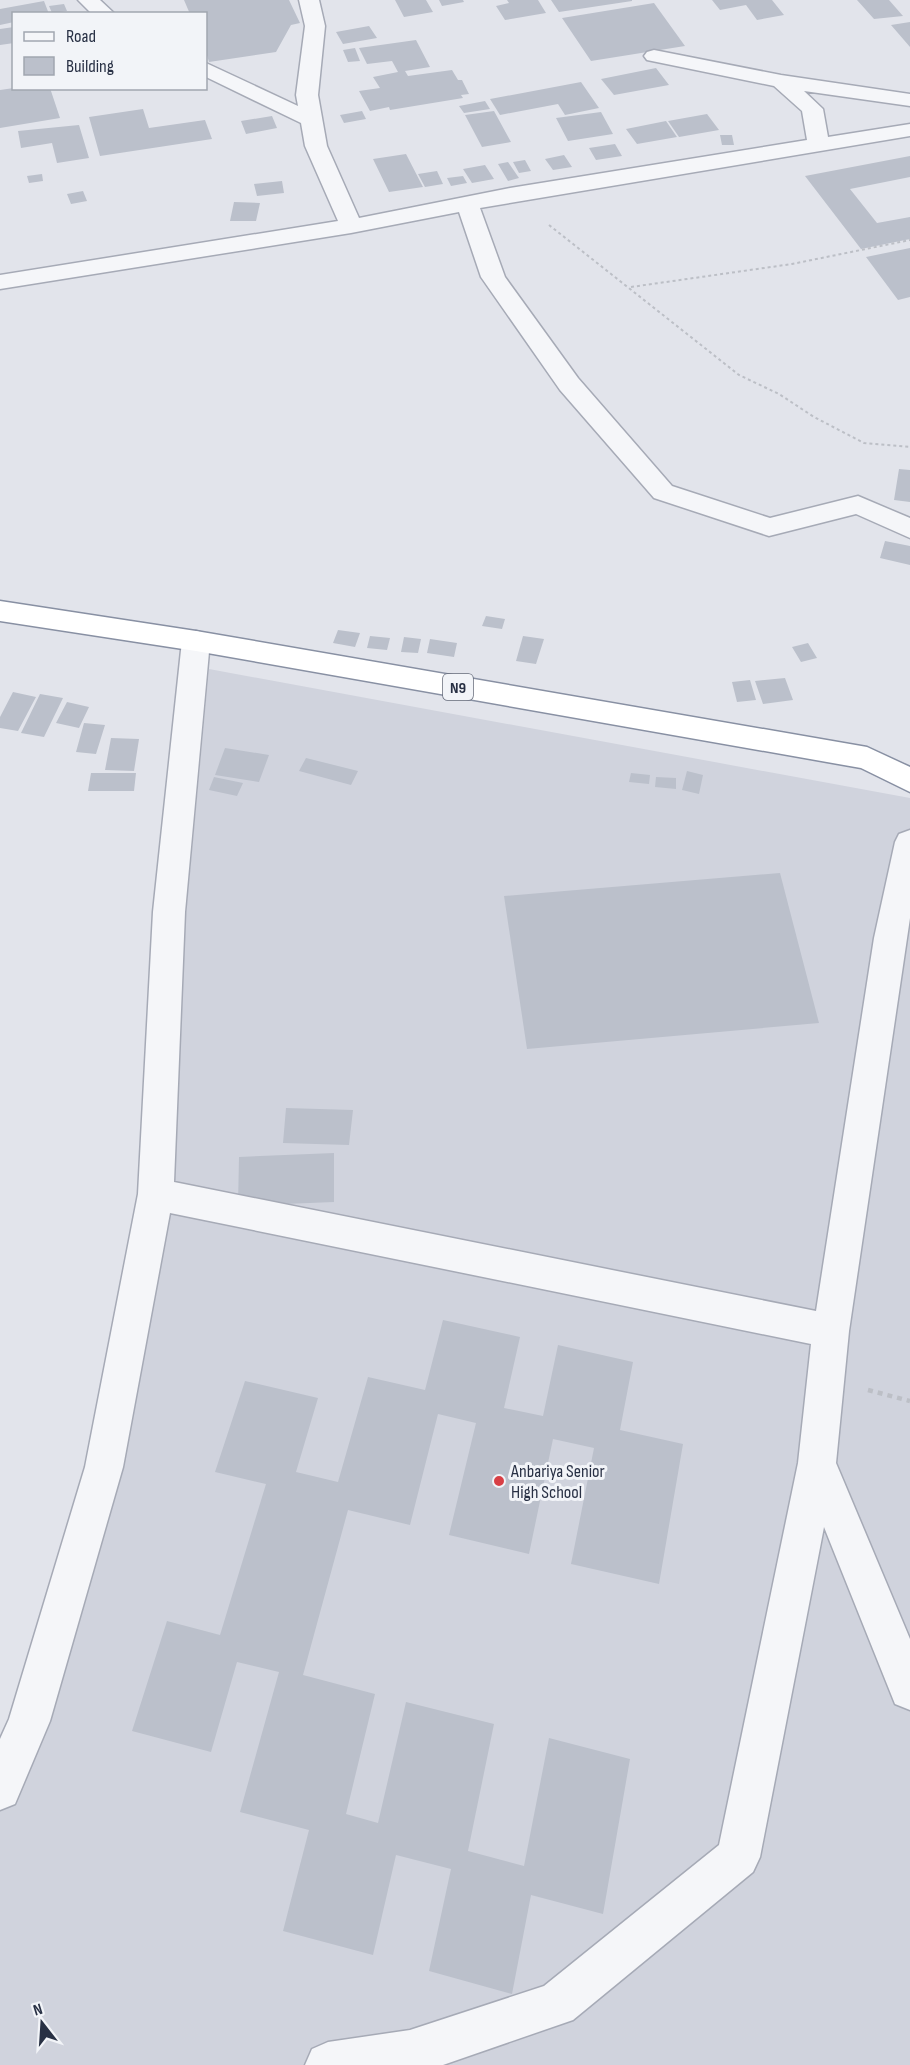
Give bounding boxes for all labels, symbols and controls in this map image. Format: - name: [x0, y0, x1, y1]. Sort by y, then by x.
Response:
- legend: [12, 12, 207, 90]
- text: Road: [66, 26, 96, 47]
- text: Building: [66, 56, 114, 77]
- road number: N9: [443, 674, 473, 700]
- place label: Anbariya Senior High School: [510, 1461, 605, 1503]
- marker: Anbariya Senior High School: [492, 1474, 506, 1488]
- north arrow: [12, 1993, 72, 2053]
- text: N: [31, 2000, 45, 2020]

